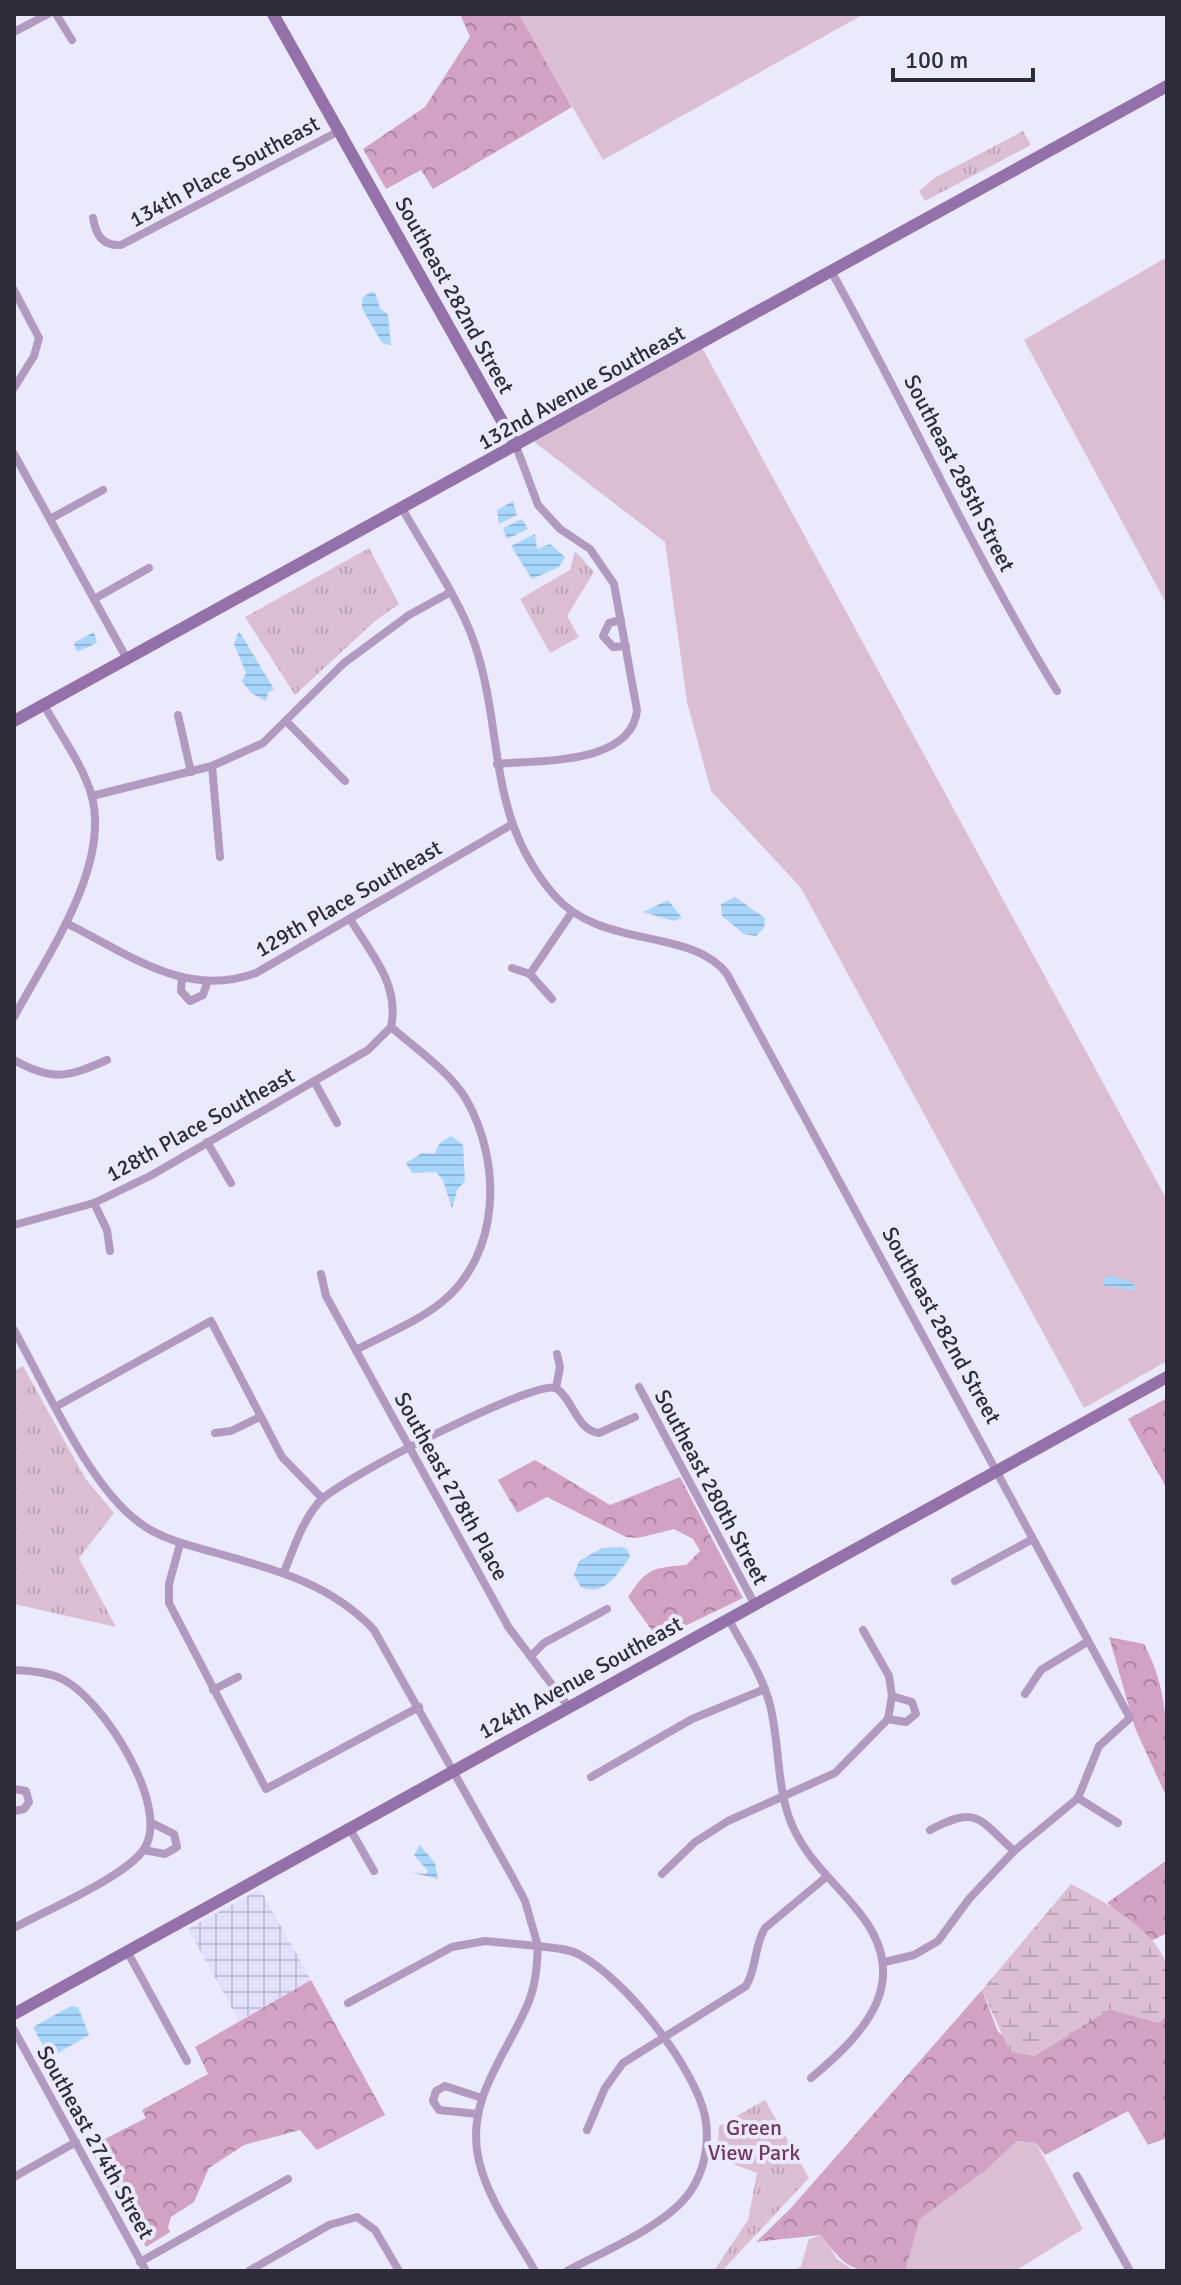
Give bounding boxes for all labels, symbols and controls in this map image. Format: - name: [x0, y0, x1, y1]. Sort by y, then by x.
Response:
- scale bar: [893, 32, 1033, 82]
- text: 100 m: [905, 45, 968, 75]
- street label: 134th Place Southeast: [125, 110, 324, 233]
- street label: Southeast 282nd Street: [389, 192, 520, 399]
- street label: 132nd Avenue Southeast: [473, 319, 690, 456]
- street label: Southeast 285th Street: [898, 370, 1021, 576]
- street label: 129th Place Southeast: [250, 834, 447, 963]
- street label: 128th Place Southeast: [101, 1061, 299, 1187]
- street label: Southeast 282nd Street: [876, 1222, 1007, 1429]
- street label: Southeast 280th Street: [649, 1385, 775, 1590]
- street label: Southeast 278th Place: [389, 1387, 515, 1585]
- street label: 124th Avenue Southeast: [474, 1610, 687, 1745]
- street label: Southeast 274th Street: [31, 2041, 160, 2244]
- park label: Green View Park: [708, 2114, 800, 2166]

